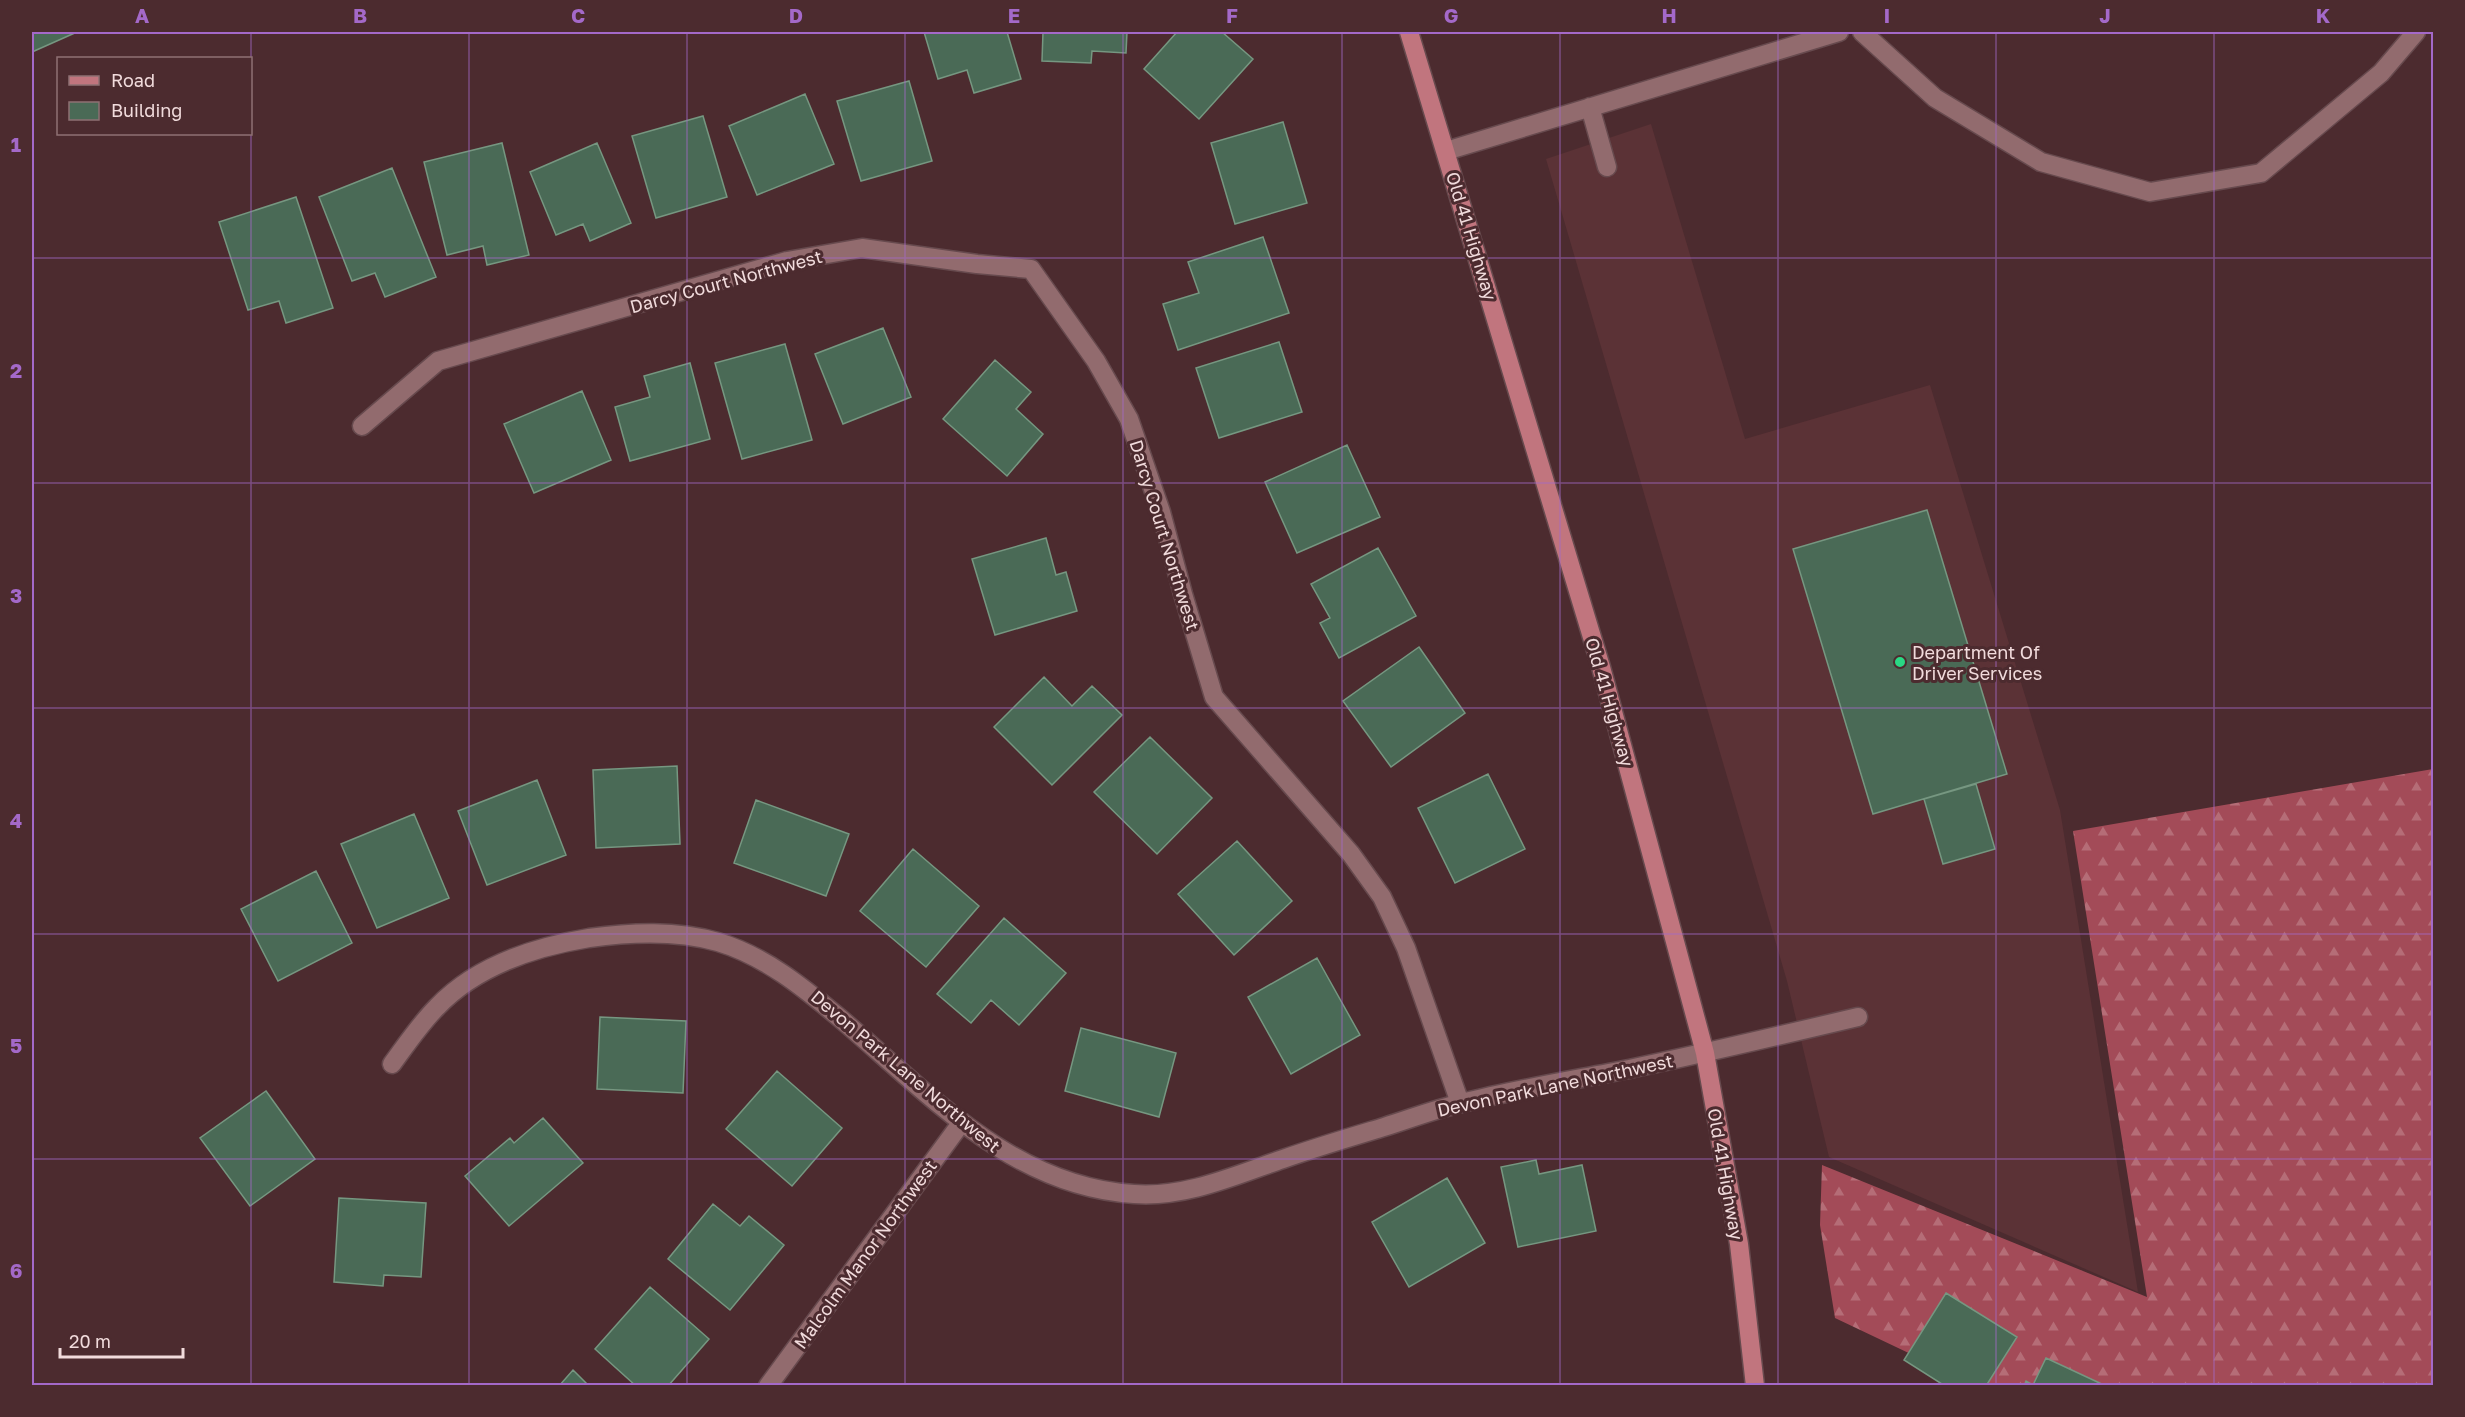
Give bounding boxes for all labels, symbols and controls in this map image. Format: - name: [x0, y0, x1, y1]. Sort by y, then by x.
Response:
- text: A: [135, 3, 149, 27]
- text: B: [353, 3, 367, 27]
- text: C: [571, 3, 585, 27]
- text: D: [789, 3, 803, 27]
- text: E: [1008, 3, 1020, 27]
- text: F: [1226, 3, 1238, 27]
- text: G: [1444, 3, 1458, 27]
- text: H: [1661, 3, 1677, 27]
- text: I: [1884, 3, 1890, 27]
- text: J: [2099, 3, 2111, 27]
- text: K: [2316, 3, 2331, 27]
- legend: [57, 57, 252, 135]
- text: Road: [111, 69, 155, 91]
- text: Building: [111, 99, 182, 121]
- text: 1: [11, 132, 21, 156]
- street label: Old 41 Highway: [1442, 169, 1502, 303]
- street label: Darcy Court Northwest: [627, 245, 825, 317]
- text: 2: [10, 358, 22, 382]
- street label: Darcy Court Northwest: [1126, 437, 1204, 633]
- text: 3: [10, 583, 22, 607]
- street label: Old 41 Highway: [1581, 635, 1639, 769]
- place label: Department Of Driver Services: [1912, 641, 2042, 684]
- marker: Department Of Driver Services: [1893, 655, 1907, 669]
- text: 4: [10, 808, 22, 832]
- street label: Devon Park Lane Northwest: [807, 985, 1005, 1157]
- text: 5: [10, 1033, 22, 1057]
- street label: Devon Park Lane Northwest: [1435, 1049, 1675, 1121]
- street label: Old 41 Highway: [1704, 1106, 1748, 1242]
- street label: Malcolm Manor Northwest: [789, 1155, 941, 1353]
- text: 6: [10, 1258, 22, 1282]
- scale bar: [60, 1321, 183, 1359]
- text: 20 m: [69, 1330, 111, 1352]

